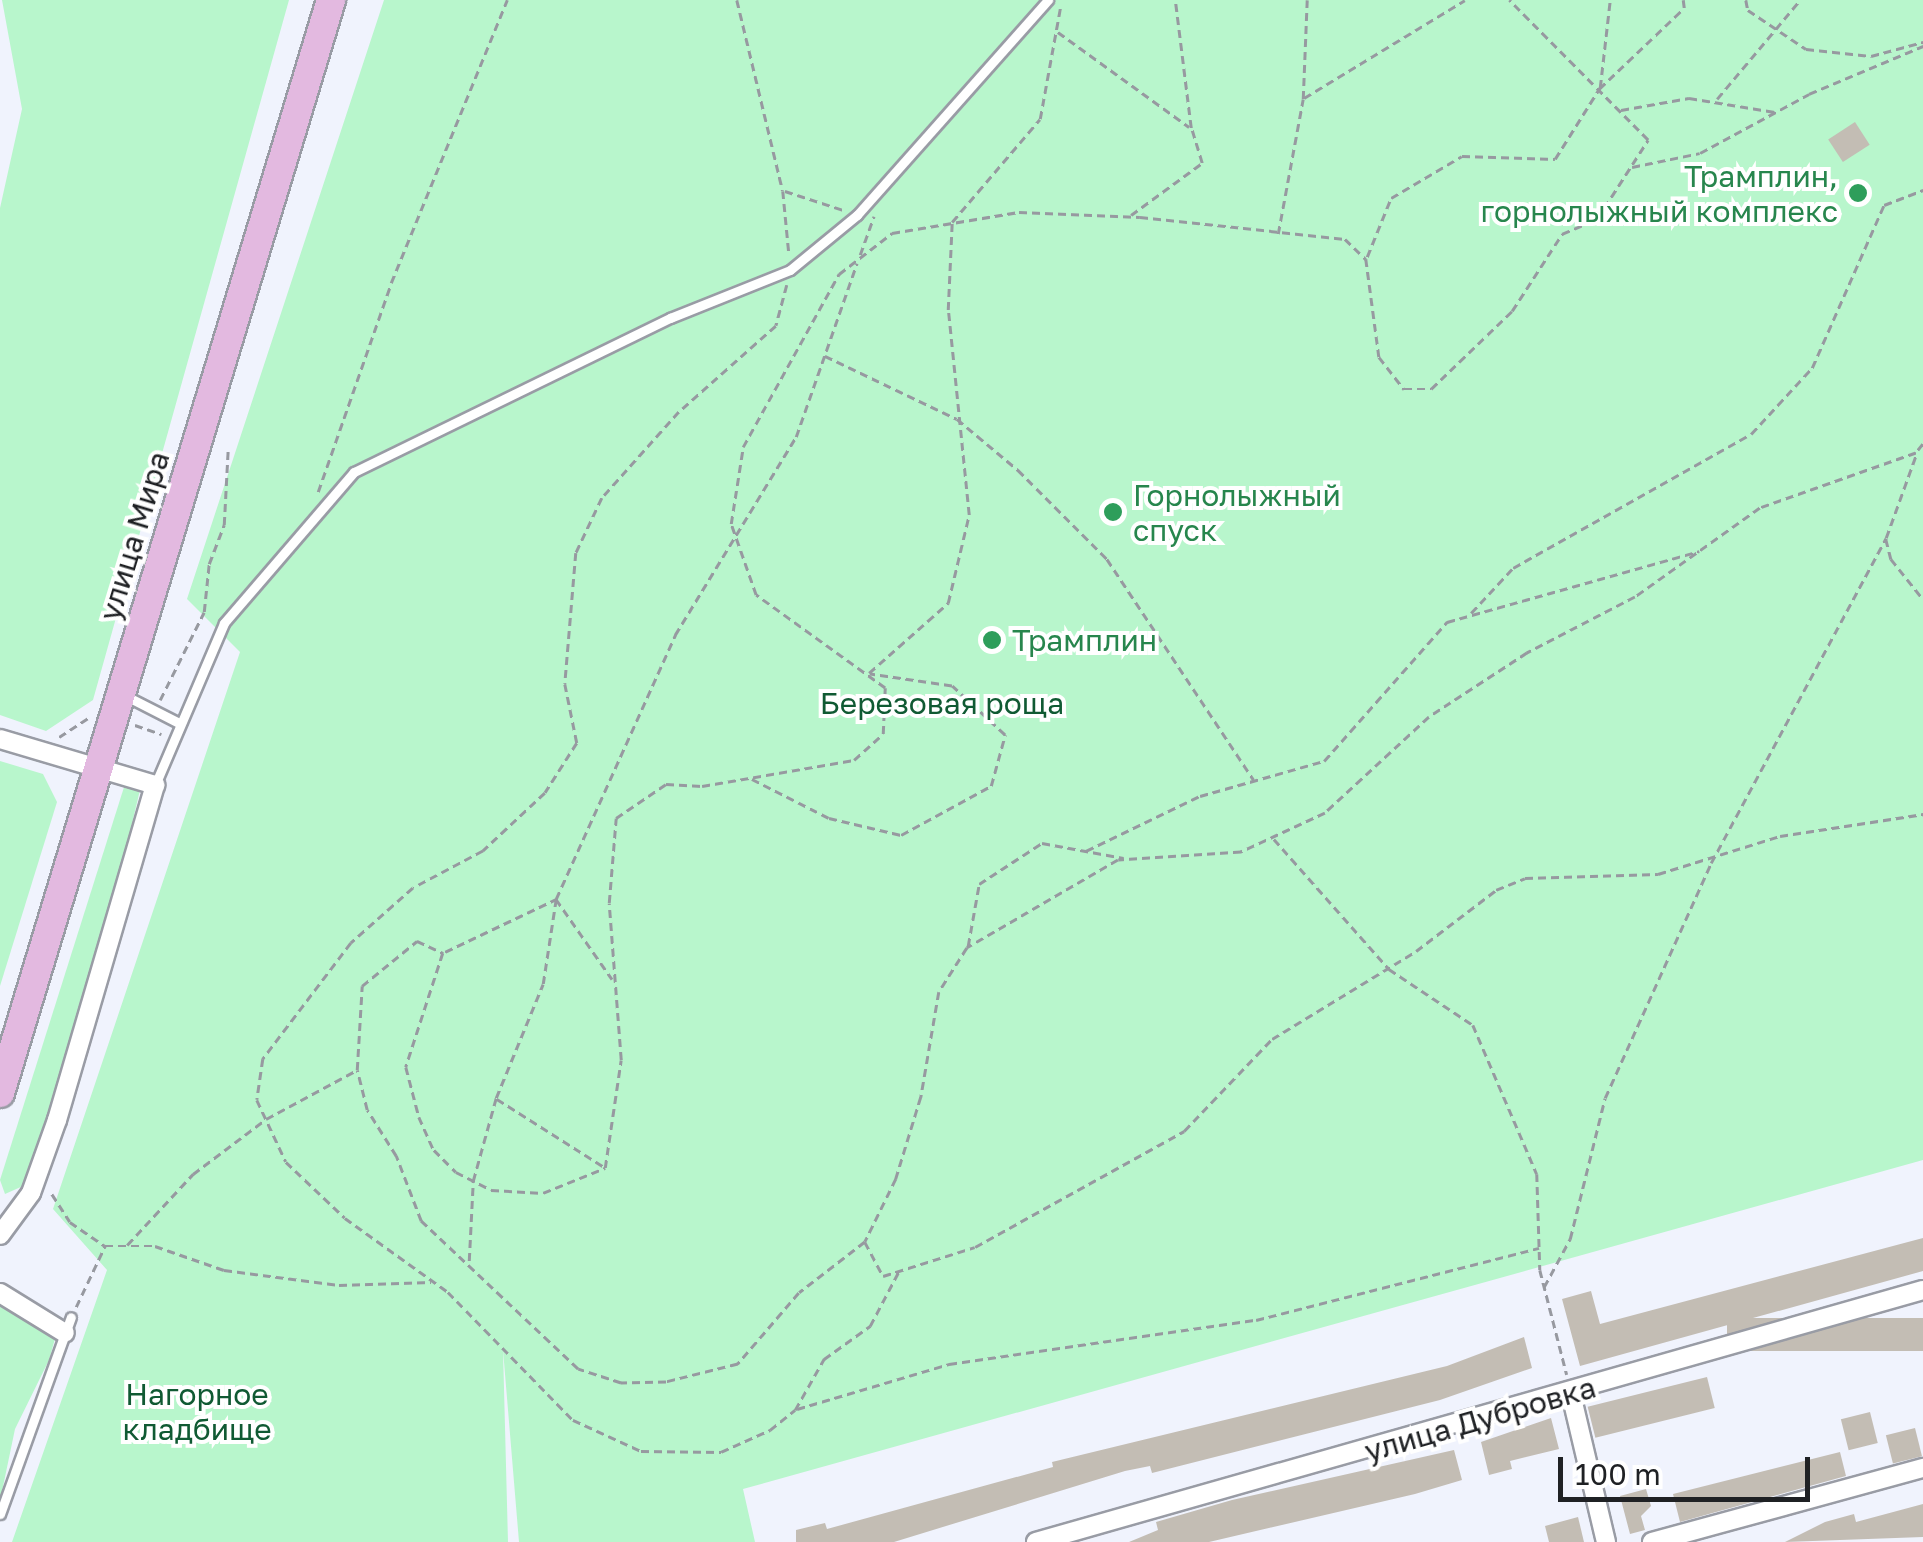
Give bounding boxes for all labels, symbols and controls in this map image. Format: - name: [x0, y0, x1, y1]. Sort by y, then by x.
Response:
- place label: Трамплин, горнолыжный комплекс: [1480, 158, 1838, 228]
- marker: Трамплин, горнолыжный комплекс: [1847, 182, 1869, 204]
- street label: улица Мира: [91, 447, 177, 625]
- place label: Горнолыжный спуск: [1133, 477, 1341, 548]
- marker: Горнолыжный спуск: [1102, 501, 1124, 523]
- place label: Трамплин: [1012, 622, 1157, 658]
- marker: Трамплин: [981, 629, 1003, 651]
- park label: Березовая роща: [820, 685, 1064, 721]
- street label: улица Дубровка: [1360, 1369, 1600, 1469]
- park label: Нагорное кладбище: [122, 1376, 272, 1446]
- scale bar: [1563, 1437, 1816, 1499]
- text: 100 m: [1575, 1456, 1661, 1492]

